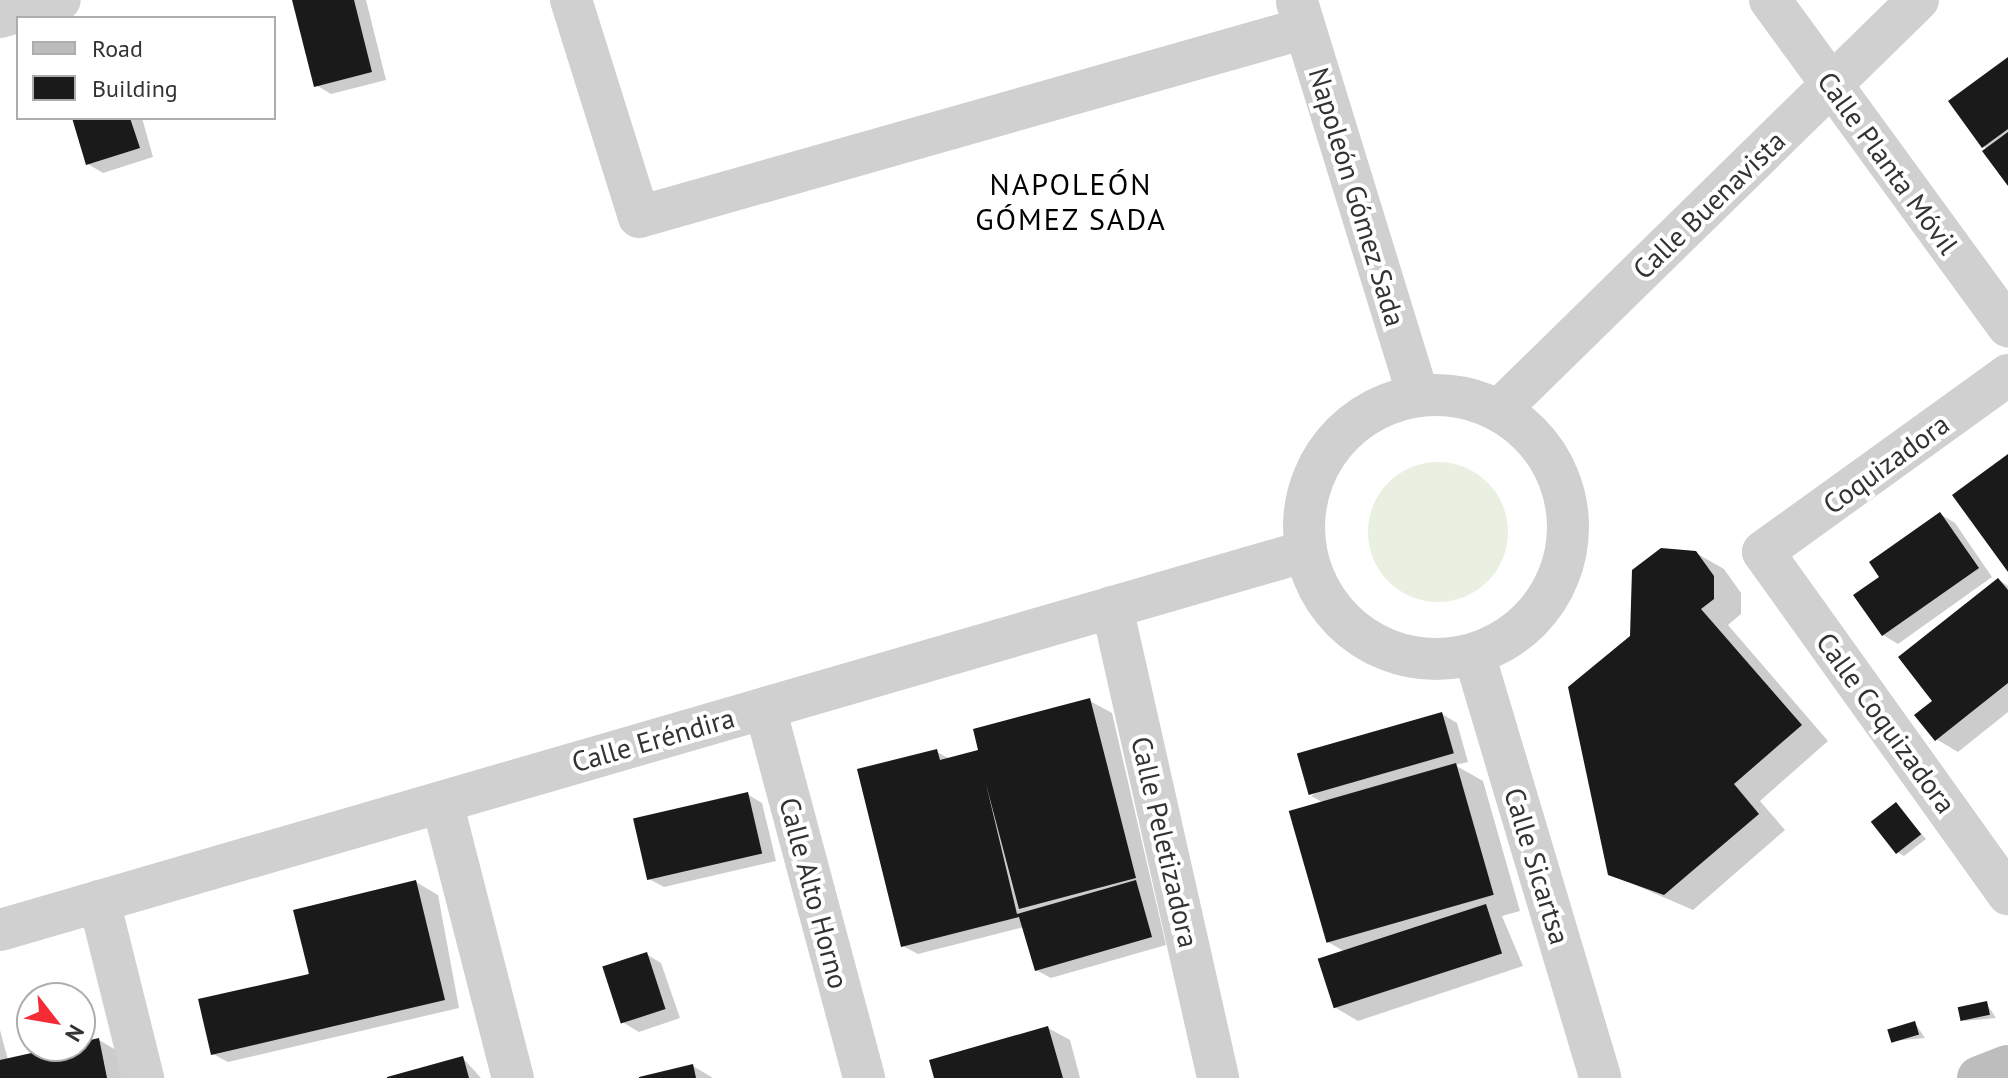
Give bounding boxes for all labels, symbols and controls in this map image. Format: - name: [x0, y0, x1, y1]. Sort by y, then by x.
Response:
- legend: [16, 16, 276, 120]
- text: Road: [92, 33, 143, 64]
- street label: Napoleón Gómez Sada: [1302, 63, 1412, 331]
- street label: Calle Planta Móvil: [1811, 65, 1965, 261]
- text: Building: [92, 73, 178, 104]
- street label: Calle Buenavista: [1626, 124, 1792, 286]
- district label: NAPOLEÓN GÓMEZ SADA: [975, 166, 1167, 236]
- street label: Coquizadora: [1816, 407, 1956, 521]
- street label: Calle Coquizadora: [1809, 626, 1963, 820]
- street label: Calle Eréndira: [568, 701, 738, 779]
- street label: Calle Peletizadora: [1124, 733, 1206, 951]
- street label: Calle Sicartsa: [1497, 784, 1577, 948]
- street label: Calle Alto Horno: [772, 793, 856, 993]
- north arrow: [16, 982, 96, 1062]
- text: N: [59, 1020, 91, 1047]

